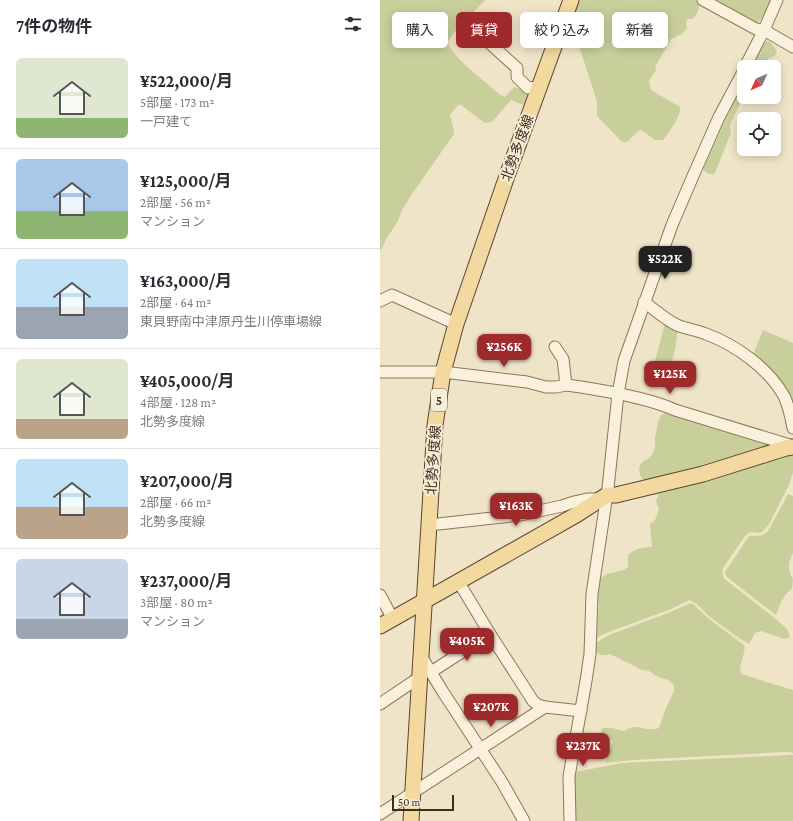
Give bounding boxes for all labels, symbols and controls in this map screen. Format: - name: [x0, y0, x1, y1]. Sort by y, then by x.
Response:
- chip: 購入: [392, 12, 448, 48]
- chip: 賃貸: [456, 12, 512, 48]
- chip: 絞り込み: [520, 12, 604, 48]
- chip: 新着: [612, 12, 668, 48]
- icon: filters: [342, 13, 364, 35]
- text: 7件の物件: [16, 17, 92, 36]
- north arrow: [737, 60, 781, 104]
- map controls: [737, 60, 781, 156]
- text: ¥522,000/月: [140, 72, 233, 91]
- icon: home: [48, 74, 96, 122]
- text: 5部屋 · 173 m²: [140, 95, 214, 110]
- street label: 北勢多度線: [498, 112, 536, 184]
- button: locate: [737, 112, 781, 156]
- text: 一戸建て: [140, 114, 192, 129]
- text: ¥125,000/月: [140, 172, 232, 191]
- icon: home: [48, 175, 96, 223]
- text: 2部屋 · 56 m²: [140, 195, 211, 210]
- text: マンション: [140, 214, 205, 229]
- pin: ¥522K: [637, 246, 693, 280]
- text: ¥522K: [648, 251, 682, 266]
- text: ¥163,000/月: [140, 272, 232, 291]
- icon: home: [48, 275, 96, 323]
- text: 2部屋 · 64 m²: [140, 295, 211, 310]
- text: 東貝野南中津原丹生川停車場線: [140, 314, 322, 329]
- pin: ¥256K: [476, 334, 532, 368]
- text: ¥256K: [486, 339, 522, 354]
- pin: ¥125K: [642, 361, 698, 395]
- text: ¥125K: [653, 366, 687, 381]
- text: ¥405,000/月: [140, 372, 235, 391]
- icon: home: [48, 375, 96, 423]
- road number: 5: [431, 389, 447, 411]
- text: 4部屋 · 128 m²: [140, 395, 216, 410]
- text: 北勢多度線: [140, 414, 205, 429]
- street label: 北勢多度線: [423, 425, 443, 495]
- text: ¥207,000/月: [140, 472, 234, 491]
- icon: home: [48, 475, 96, 523]
- pin: ¥163K: [488, 493, 544, 527]
- text: 2部屋 · 66 m²: [140, 495, 211, 510]
- text: ¥163K: [499, 498, 533, 513]
- text: 北勢多度線: [140, 514, 205, 529]
- text: ¥237,000/月: [140, 572, 232, 591]
- icon: home: [48, 575, 96, 623]
- text: 3部屋 · 80 m²: [140, 595, 212, 610]
- text: マンション: [140, 614, 205, 629]
- pin: ¥405K: [439, 628, 495, 662]
- text: ¥405K: [449, 633, 485, 648]
- pin: ¥207K: [463, 694, 519, 728]
- text: ¥207K: [473, 699, 509, 714]
- pin: ¥237K: [555, 733, 611, 767]
- text: ¥237K: [566, 738, 600, 753]
- scale bar: [392, 793, 454, 812]
- text: 50 m: [398, 796, 420, 808]

